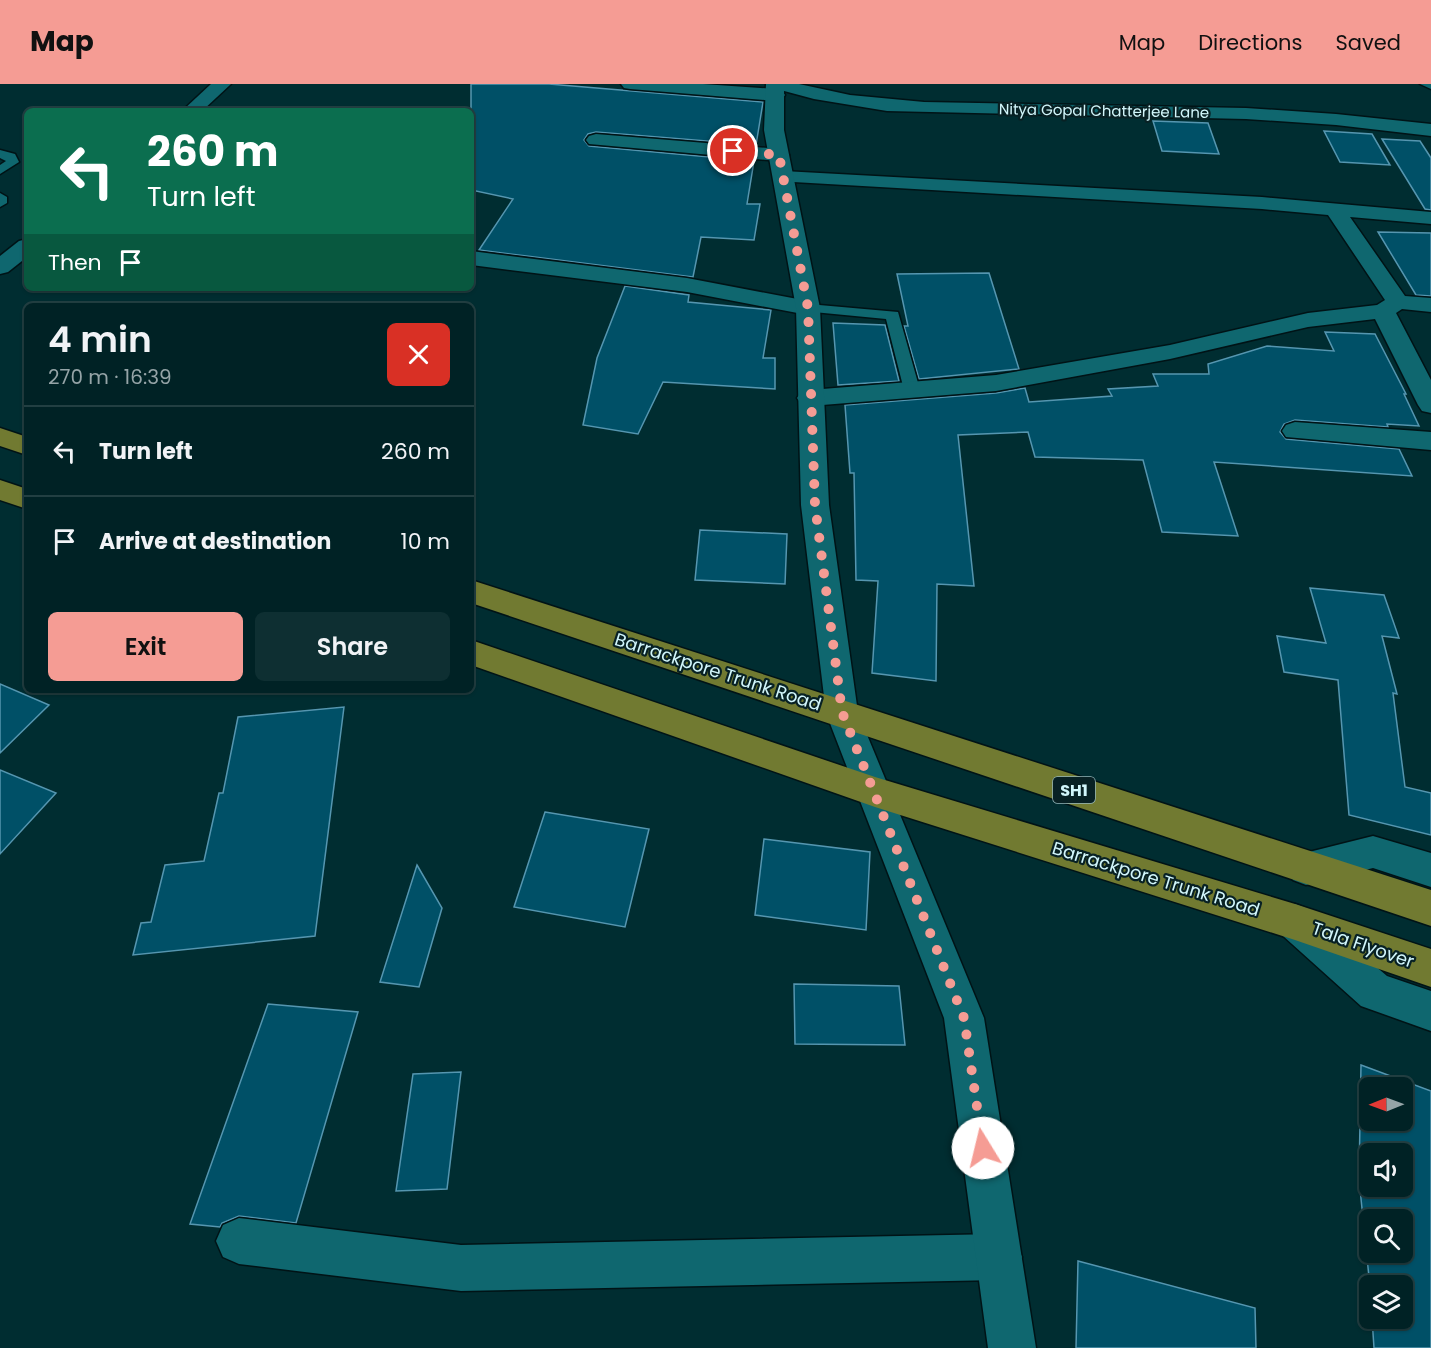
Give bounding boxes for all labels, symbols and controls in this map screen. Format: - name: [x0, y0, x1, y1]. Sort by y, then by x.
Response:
- text: Map: [30, 22, 94, 61]
- text: Map: [1119, 28, 1165, 57]
- text: Directions: [1198, 28, 1302, 57]
- text: Saved: [1335, 28, 1401, 57]
- street label: Nitya Gopal Chatterjee Lane: [999, 98, 1209, 123]
- text: 260 m: [147, 122, 279, 181]
- pin: [707, 125, 758, 176]
- icon: left: [48, 132, 126, 210]
- icon: arrive: [716, 134, 749, 167]
- text: Turn left: [147, 178, 256, 215]
- icon: arrive: [114, 246, 147, 279]
- text: Then: [48, 247, 102, 278]
- text: 4 min: [48, 314, 152, 365]
- button: close: [387, 323, 450, 386]
- text: 270 m · 16:39: [48, 363, 172, 391]
- icon: left: [48, 435, 81, 468]
- text: Turn left: [99, 436, 193, 467]
- text: 260 m: [381, 436, 450, 467]
- icon: arrive: [48, 525, 81, 558]
- text: Arrive at destination: [99, 526, 331, 557]
- text: 10 m: [401, 526, 450, 557]
- button: Exit: [48, 612, 243, 681]
- button: Share: [255, 612, 450, 681]
- street label: Barrackpore Trunk Road: [612, 626, 825, 717]
- road number: SH1: [1053, 777, 1095, 803]
- street label: Barrackpore Trunk Road: [1049, 835, 1263, 922]
- street label: Tala Flyover: [1309, 915, 1418, 974]
- north arrow: [1359, 1077, 1413, 1131]
- map controls: [1359, 1077, 1413, 1329]
- position arrow: [951, 1116, 1015, 1180]
- button: sound: [1359, 1143, 1413, 1197]
- button: search: [1359, 1209, 1413, 1263]
- button: layers: [1359, 1275, 1413, 1329]

